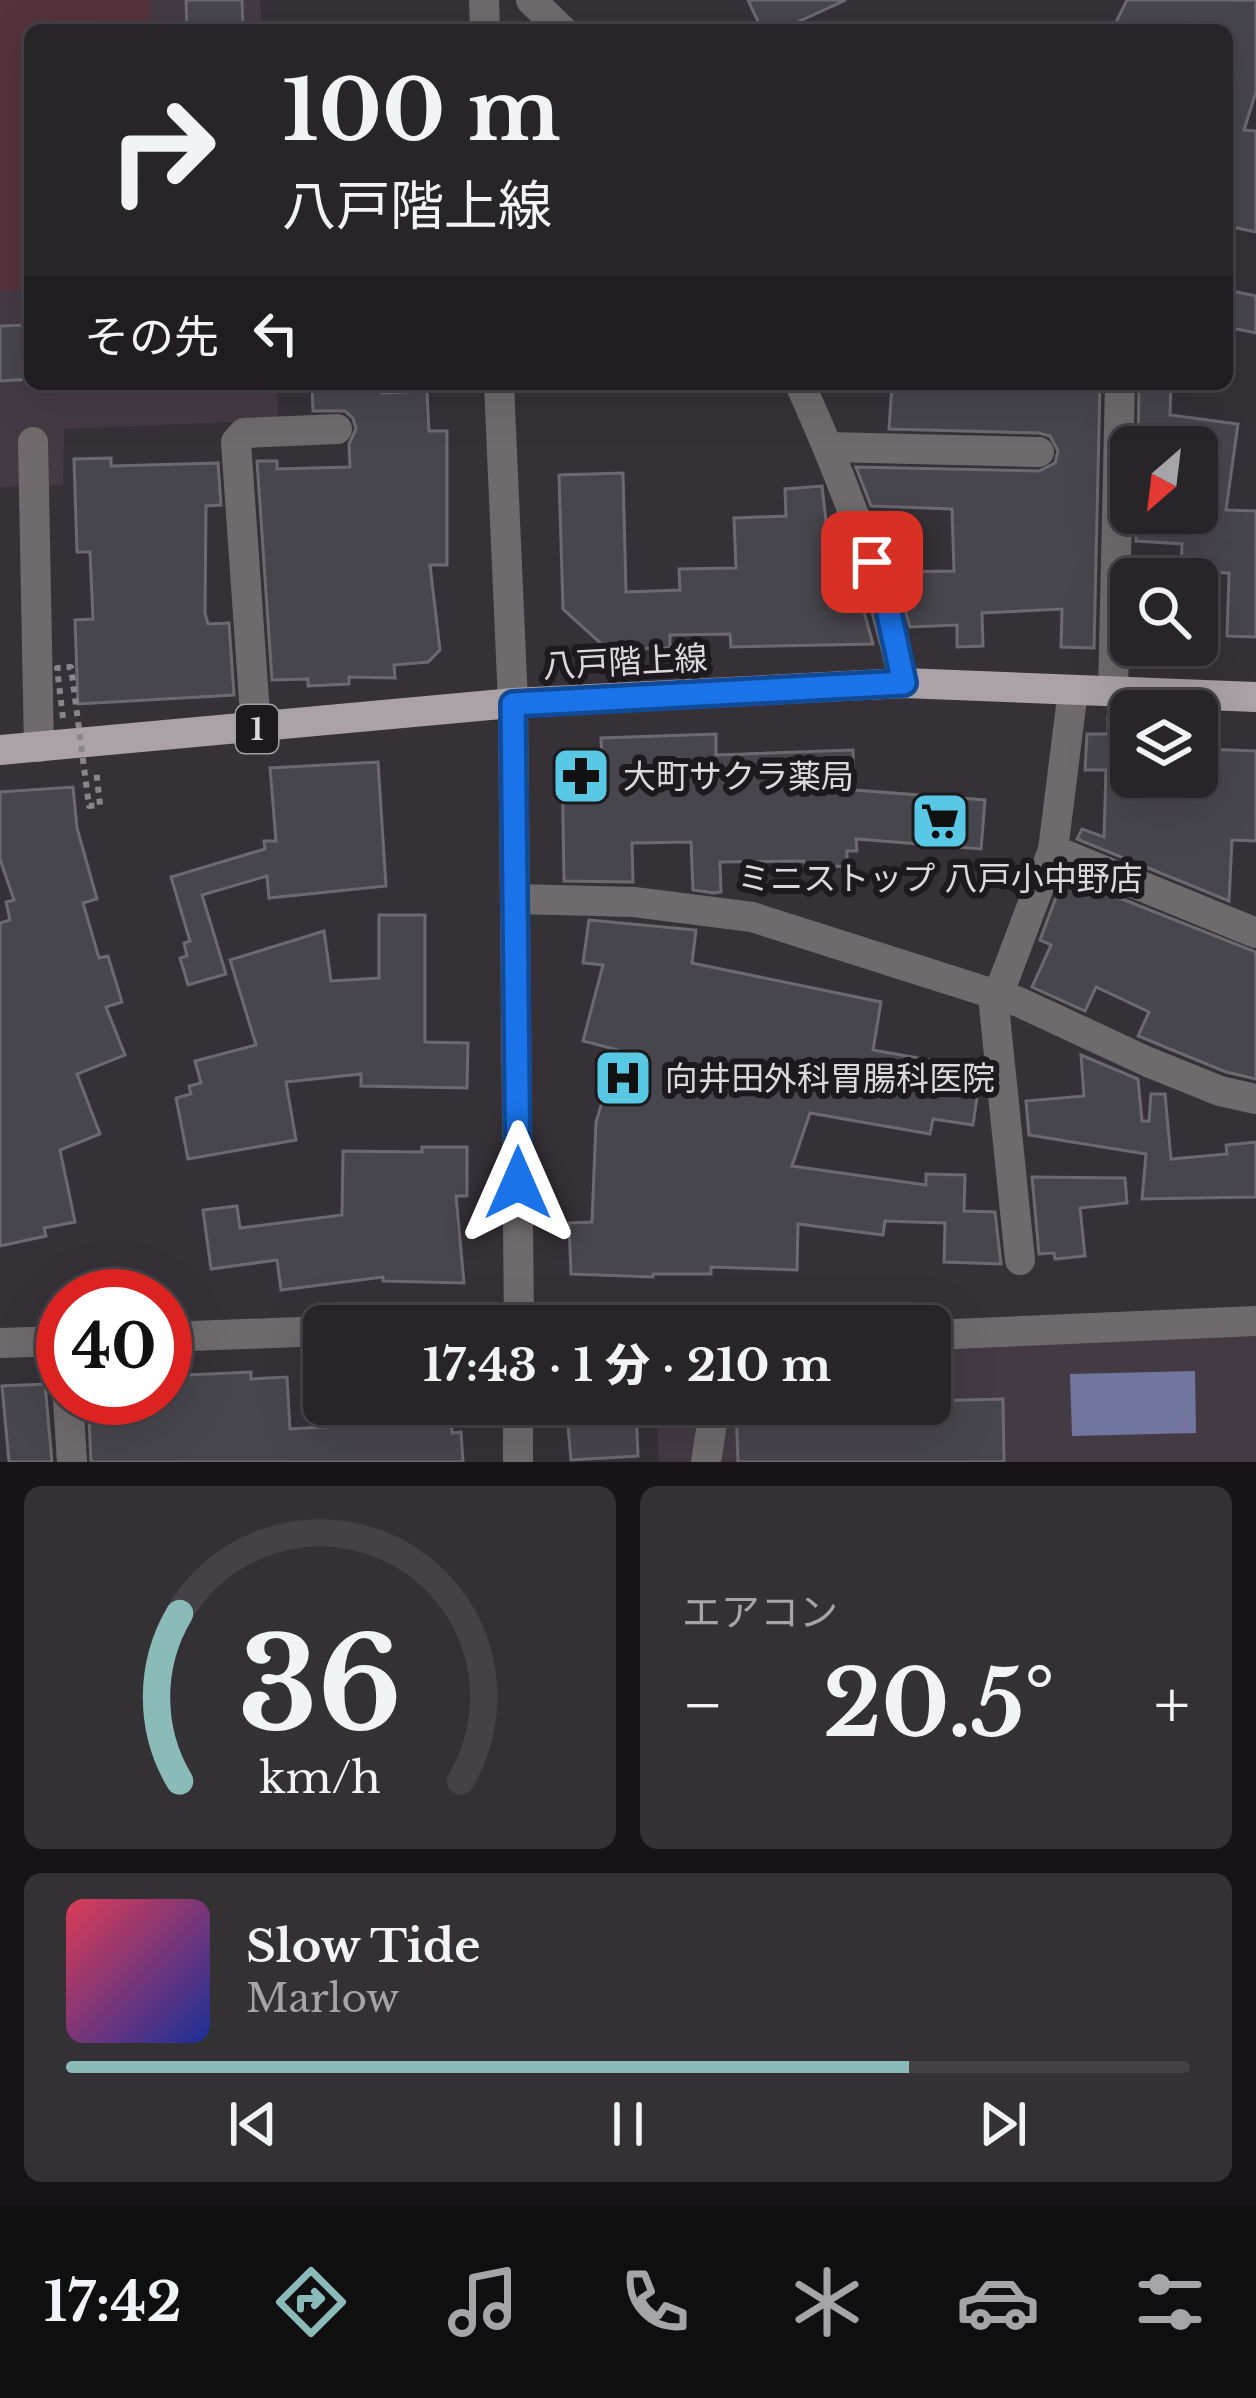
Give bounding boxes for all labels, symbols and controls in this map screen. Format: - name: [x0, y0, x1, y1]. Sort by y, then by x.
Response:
- text: 100 m: [282, 59, 561, 163]
- icon: right: [84, 72, 240, 228]
- text: 八戸階上線: [282, 173, 552, 240]
- icon: left: [243, 300, 309, 366]
- text: その先: [84, 309, 219, 365]
- north arrow: [1110, 426, 1218, 534]
- map controls: [1110, 426, 1218, 798]
- pin: [821, 511, 923, 613]
- icon: arrive: [839, 529, 905, 595]
- button: search: [1110, 558, 1218, 666]
- street label: 八戸階上線: [542, 637, 708, 687]
- button: layers: [1110, 690, 1218, 798]
- road number: 1: [236, 705, 278, 753]
- pharmacy icon: 大町サクラ薬局: [550, 745, 612, 807]
- place label: 大町サクラ薬局: [623, 756, 854, 797]
- supermarket icon: ミニストップ 八戸小中野店: [909, 790, 971, 852]
- place label: ミニストップ 八戸小中野店: [737, 858, 1143, 899]
- hospital icon: 向井田外科胃腸科医院: [592, 1047, 654, 1109]
- place label: 向井田外科胃腸科医院: [665, 1058, 995, 1099]
- position arrow: [455, 1120, 581, 1246]
- speed limit sign: 40: [36, 1269, 192, 1425]
- text: 17:43 · 1 分 · 210 m: [423, 1337, 831, 1393]
- text: エアコン: [682, 1588, 838, 1637]
- text: 36: [238, 1609, 402, 1764]
- text: 20.5°: [823, 1649, 1055, 1760]
- text: −: [682, 1664, 724, 1746]
- text: +: [1154, 1664, 1190, 1746]
- text: km/h: [259, 1750, 381, 1804]
- text: Slow Tide: [246, 1918, 481, 1974]
- text: Marlow: [246, 1974, 399, 2023]
- icon: previous: [220, 2091, 286, 2157]
- icon: pause: [595, 2091, 661, 2157]
- icon: next: [970, 2091, 1036, 2157]
- icon: directions: [269, 2260, 353, 2344]
- icon: music: [441, 2260, 525, 2344]
- icon: phone: [613, 2260, 697, 2344]
- icon: climate: [785, 2260, 869, 2344]
- icon: car: [956, 2260, 1040, 2344]
- icon: filters: [1128, 2260, 1212, 2344]
- text: 17:42: [44, 2269, 182, 2336]

